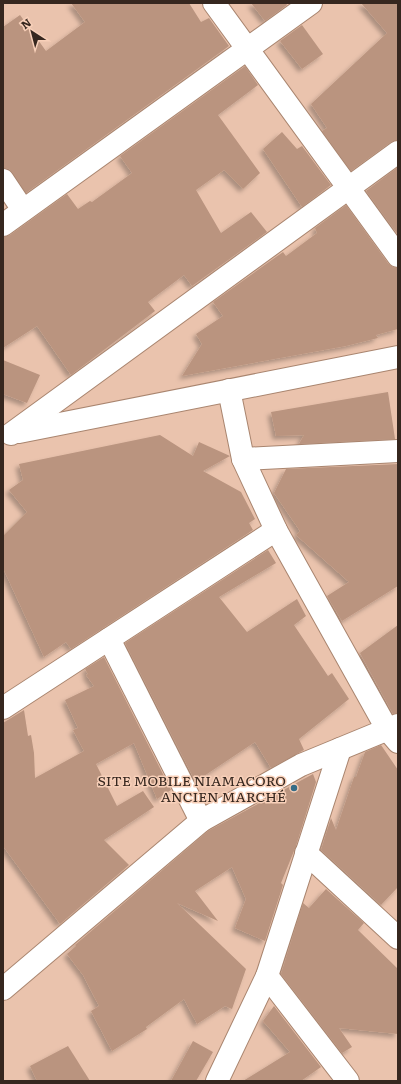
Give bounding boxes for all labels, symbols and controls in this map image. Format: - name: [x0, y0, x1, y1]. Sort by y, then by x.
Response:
- north arrow: [12, 12, 52, 52]
- text: N: [17, 14, 34, 32]
- place label: SITE MOBILE NIAMACORO ANCIEN MARCHÉ: [98, 770, 286, 806]
- marker: SITE MOBILE NIAMACORO ANCIEN MARCHÉ: [289, 783, 299, 793]

